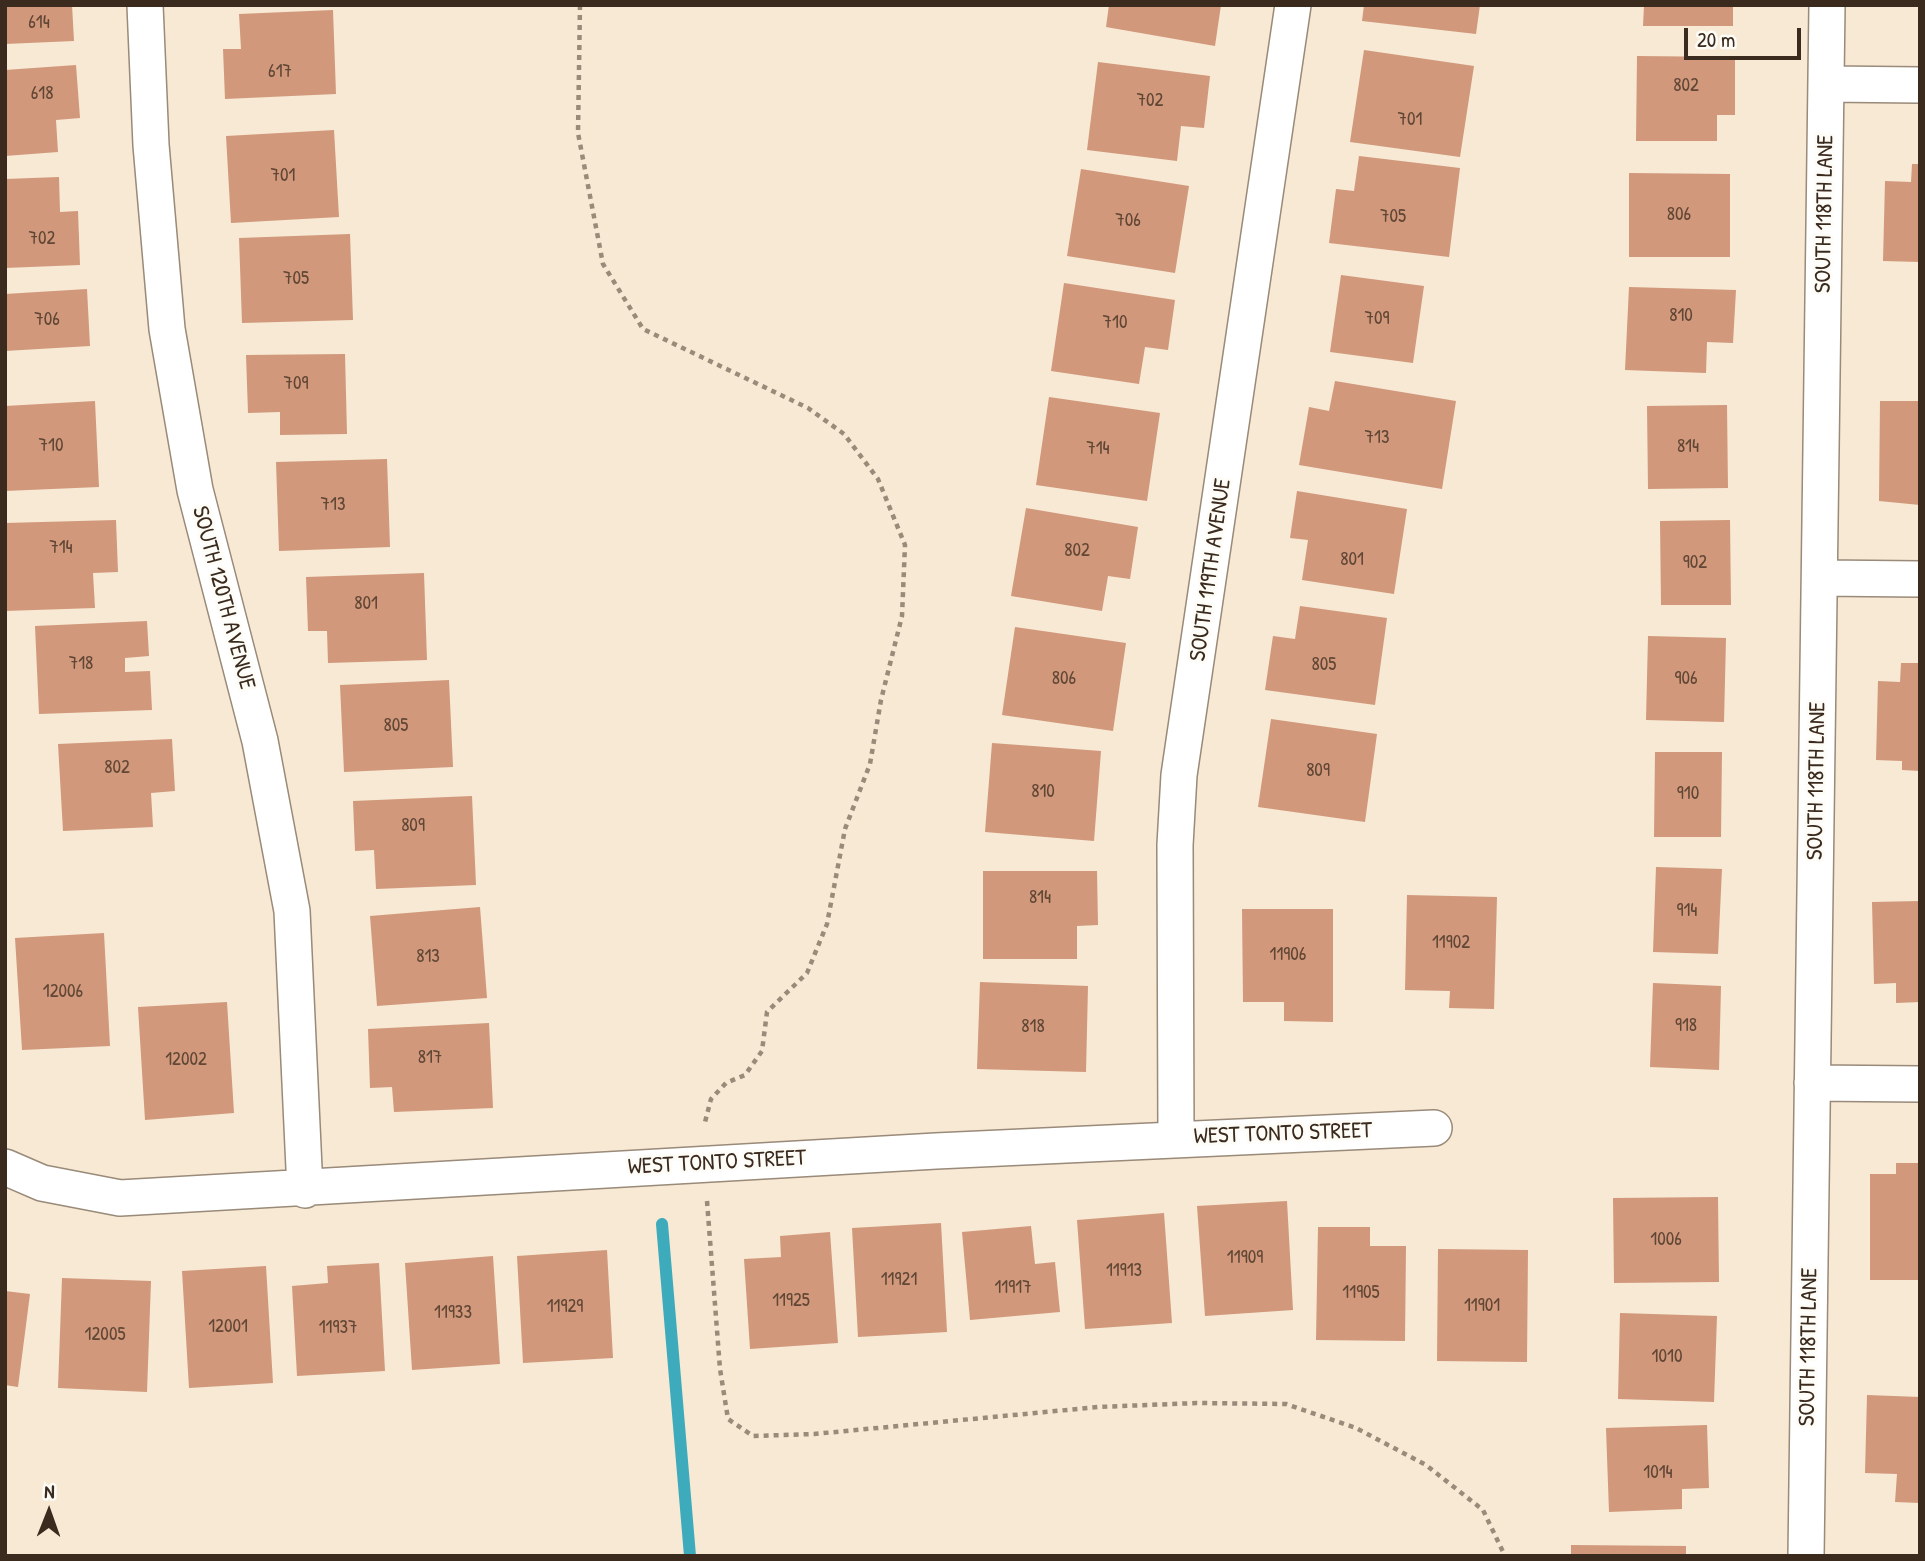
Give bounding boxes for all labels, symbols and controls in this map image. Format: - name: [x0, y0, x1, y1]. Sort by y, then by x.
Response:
- house number: 614: [28, 12, 50, 34]
- scale bar: [1687, 14, 1804, 58]
- text: 20 m: [1697, 25, 1735, 54]
- house number: 617: [268, 61, 292, 83]
- house number: 802: [1673, 75, 1699, 97]
- house number: 618: [31, 83, 53, 105]
- house number: 702: [1137, 90, 1163, 112]
- house number: 701: [1398, 109, 1422, 131]
- street label: SOUTH 118TH LANE: [1810, 135, 1840, 293]
- house number: 701: [271, 165, 295, 187]
- house number: 806: [1667, 204, 1691, 226]
- house number: 705: [1380, 206, 1406, 228]
- house number: 706: [1115, 210, 1141, 232]
- house number: 702: [29, 228, 55, 250]
- house number: 705: [283, 268, 309, 290]
- house number: 810: [1669, 305, 1693, 327]
- house number: 709: [1365, 308, 1389, 330]
- house number: 706: [34, 309, 60, 331]
- house number: 710: [1103, 312, 1127, 334]
- house number: 709: [284, 373, 308, 395]
- house number: 713: [1365, 427, 1389, 449]
- house number: 710: [39, 435, 63, 457]
- house number: 814: [1677, 436, 1699, 458]
- house number: 714: [1086, 438, 1110, 460]
- street label: SOUTH 119TH AVENUE: [1185, 477, 1237, 663]
- house number: 713: [321, 494, 345, 516]
- street label: SOUTH 120TH AVENUE: [185, 503, 261, 693]
- house number: 714: [49, 537, 73, 559]
- house number: 802: [1064, 540, 1090, 562]
- house number: 801: [1340, 549, 1364, 571]
- house number: 902: [1683, 552, 1707, 574]
- house number: 801: [354, 593, 378, 615]
- house number: 718: [69, 653, 93, 675]
- house number: 805: [1312, 654, 1336, 676]
- house number: 806: [1052, 668, 1076, 690]
- house number: 906: [1674, 668, 1698, 690]
- street label: SOUTH 118TH LANE: [1802, 702, 1832, 860]
- house number: 805: [384, 715, 408, 737]
- house number: 802: [104, 757, 130, 779]
- house number: 809: [1306, 760, 1330, 782]
- house number: 810: [1031, 781, 1055, 803]
- house number: 910: [1677, 783, 1699, 805]
- house number: 809: [401, 815, 425, 837]
- house number: 814: [1029, 887, 1051, 909]
- house number: 914: [1677, 900, 1697, 922]
- house number: 11902: [1432, 932, 1470, 954]
- house number: 11906: [1270, 944, 1306, 966]
- house number: 813: [416, 946, 440, 968]
- house number: 12006: [43, 981, 83, 1003]
- house number: 918: [1675, 1015, 1697, 1037]
- house number: 818: [1021, 1016, 1045, 1038]
- house number: 817: [418, 1047, 442, 1069]
- house number: 12002: [165, 1049, 207, 1071]
- street label: WEST TONTO STREET: [1193, 1117, 1373, 1151]
- street label: WEST TONTO STREET: [627, 1145, 807, 1181]
- house number: 1006: [1650, 1229, 1682, 1251]
- house number: 11909: [1227, 1247, 1263, 1269]
- house number: 11913: [1106, 1260, 1142, 1282]
- street label: SOUTH 118TH LANE: [1794, 1268, 1824, 1426]
- house number: 11921: [881, 1269, 917, 1291]
- house number: 11917: [994, 1277, 1032, 1299]
- house number: 11905: [1342, 1282, 1380, 1304]
- house number: 11925: [772, 1290, 810, 1312]
- house number: 11901: [1464, 1295, 1500, 1317]
- house number: 11929: [547, 1296, 583, 1318]
- house number: 11933: [434, 1302, 472, 1324]
- house number: 12001: [208, 1316, 248, 1338]
- house number: 11937: [319, 1317, 357, 1339]
- house number: 12005: [85, 1324, 125, 1346]
- house number: 1010: [1652, 1346, 1682, 1368]
- house number: 1014: [1643, 1462, 1673, 1484]
- north arrow: [14, 1477, 84, 1547]
- text: N: [44, 1478, 55, 1504]

